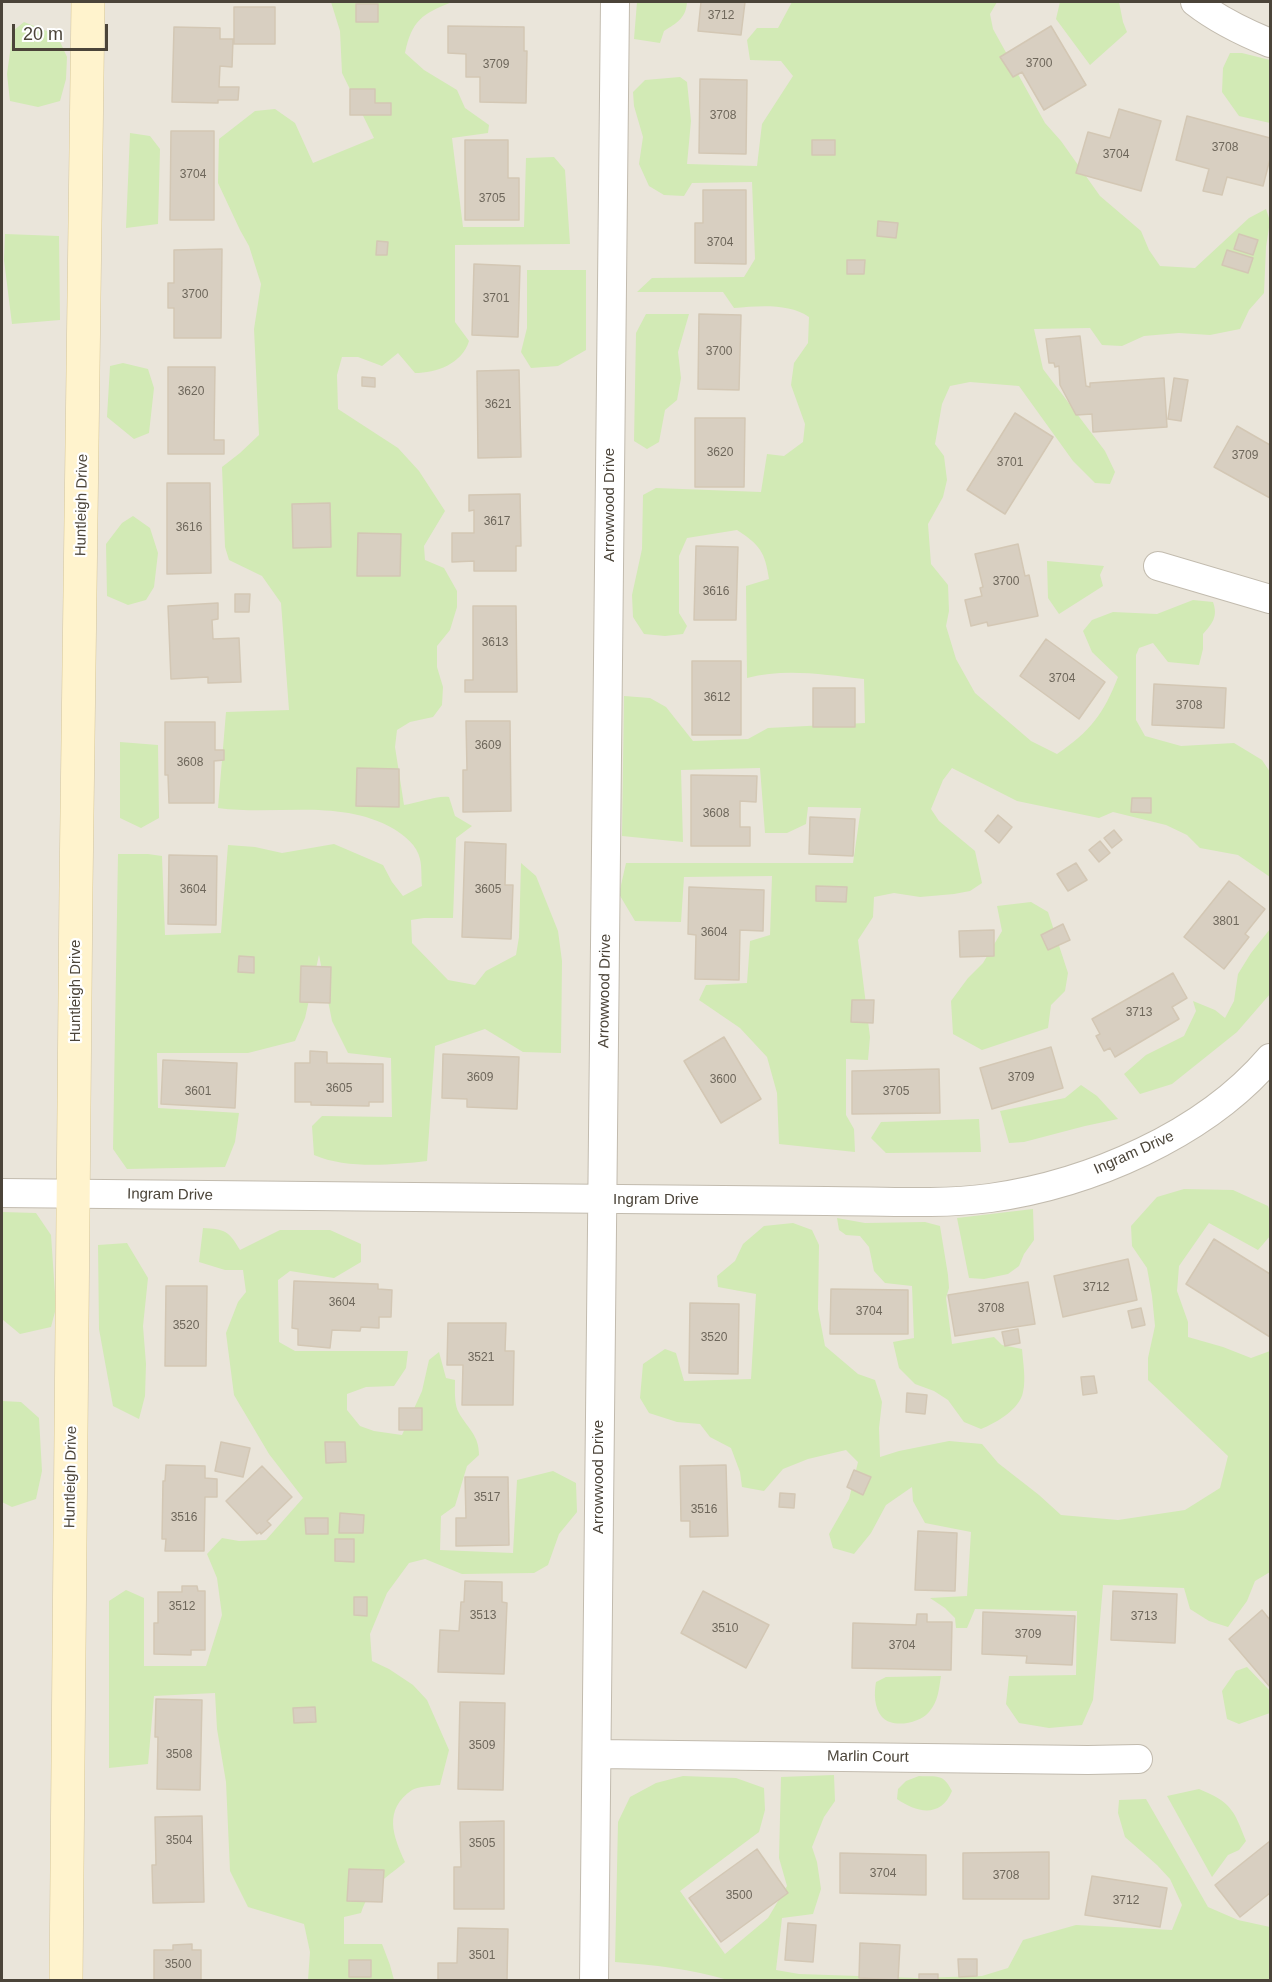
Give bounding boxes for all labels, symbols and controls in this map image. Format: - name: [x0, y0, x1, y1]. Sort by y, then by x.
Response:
- house number: 3712: [708, 9, 734, 23]
- scale bar: [15, 12, 111, 50]
- text: 20 m: [23, 24, 63, 44]
- house number: 3700: [1026, 57, 1052, 71]
- house number: 3709: [483, 58, 509, 72]
- house number: 3708: [710, 109, 736, 123]
- house number: 3708: [1212, 141, 1238, 155]
- house number: 3704: [1103, 148, 1129, 162]
- house number: 3704: [180, 168, 206, 182]
- house number: 3705: [479, 192, 505, 206]
- house number: 3704: [707, 236, 733, 250]
- house number: 3700: [182, 288, 208, 302]
- house number: 3701: [483, 292, 509, 306]
- house number: 3700: [706, 345, 732, 359]
- house number: 3620: [178, 385, 204, 399]
- house number: 3621: [485, 398, 511, 412]
- house number: 3620: [707, 446, 733, 460]
- street label: Arrowwood Drive: [601, 448, 619, 562]
- house number: 3709: [1232, 449, 1258, 463]
- street label: Huntleigh Drive: [72, 454, 92, 556]
- house number: 3701: [997, 456, 1023, 470]
- house number: 3617: [484, 515, 510, 529]
- house number: 3616: [176, 521, 202, 535]
- house number: 3700: [993, 575, 1019, 589]
- house number: 3616: [703, 585, 729, 599]
- house number: 3613: [482, 636, 508, 650]
- house number: 3704: [1049, 672, 1075, 686]
- house number: 3612: [704, 691, 730, 705]
- house number: 3708: [1176, 699, 1202, 713]
- house number: 3609: [475, 739, 501, 753]
- house number: 3608: [177, 756, 203, 770]
- house number: 3608: [703, 807, 729, 821]
- house number: 3604: [180, 883, 206, 897]
- house number: 3605: [475, 883, 501, 897]
- house number: 3801: [1213, 915, 1239, 929]
- house number: 3604: [701, 926, 727, 940]
- street label: Arrowwood Drive: [595, 934, 615, 1048]
- street label: Huntleigh Drive: [67, 940, 85, 1042]
- house number: 3713: [1126, 1006, 1152, 1020]
- house number: 3609: [467, 1071, 493, 1085]
- house number: 3709: [1008, 1071, 1034, 1085]
- house number: 3600: [710, 1073, 736, 1087]
- house number: 3605: [326, 1082, 352, 1096]
- house number: 3601: [185, 1085, 211, 1099]
- house number: 3705: [883, 1085, 909, 1099]
- street label: Ingram Drive: [1091, 1127, 1177, 1179]
- street label: Ingram Drive: [127, 1185, 213, 1205]
- street label: Ingram Drive: [613, 1191, 699, 1209]
- house number: 3712: [1083, 1281, 1109, 1295]
- house number: 3604: [329, 1296, 355, 1310]
- house number: 3708: [978, 1302, 1004, 1316]
- house number: 3704: [856, 1305, 882, 1319]
- house number: 3520: [173, 1319, 199, 1333]
- house number: 3520: [701, 1331, 727, 1345]
- house number: 3521: [468, 1351, 494, 1365]
- street label: Arrowwood Drive: [590, 1420, 608, 1534]
- street label: Huntleigh Drive: [61, 1426, 81, 1528]
- house number: 3517: [474, 1491, 500, 1505]
- house number: 3516: [691, 1503, 717, 1517]
- house number: 3516: [171, 1511, 197, 1525]
- house number: 3512: [169, 1600, 195, 1614]
- house number: 3513: [470, 1609, 496, 1623]
- house number: 3713: [1131, 1610, 1157, 1624]
- house number: 3510: [712, 1622, 738, 1636]
- house number: 3709: [1015, 1628, 1041, 1642]
- house number: 3704: [889, 1639, 915, 1653]
- house number: 3509: [469, 1739, 495, 1753]
- street label: Marlin Court: [827, 1747, 909, 1767]
- house number: 3508: [166, 1748, 192, 1762]
- house number: 3504: [166, 1834, 192, 1848]
- house number: 3505: [469, 1837, 495, 1851]
- house number: 3704: [870, 1867, 896, 1881]
- house number: 3708: [993, 1869, 1019, 1883]
- house number: 3500: [726, 1889, 752, 1903]
- house number: 3712: [1113, 1894, 1139, 1908]
- house number: 3501: [469, 1949, 495, 1963]
- house number: 3500: [165, 1958, 191, 1972]

